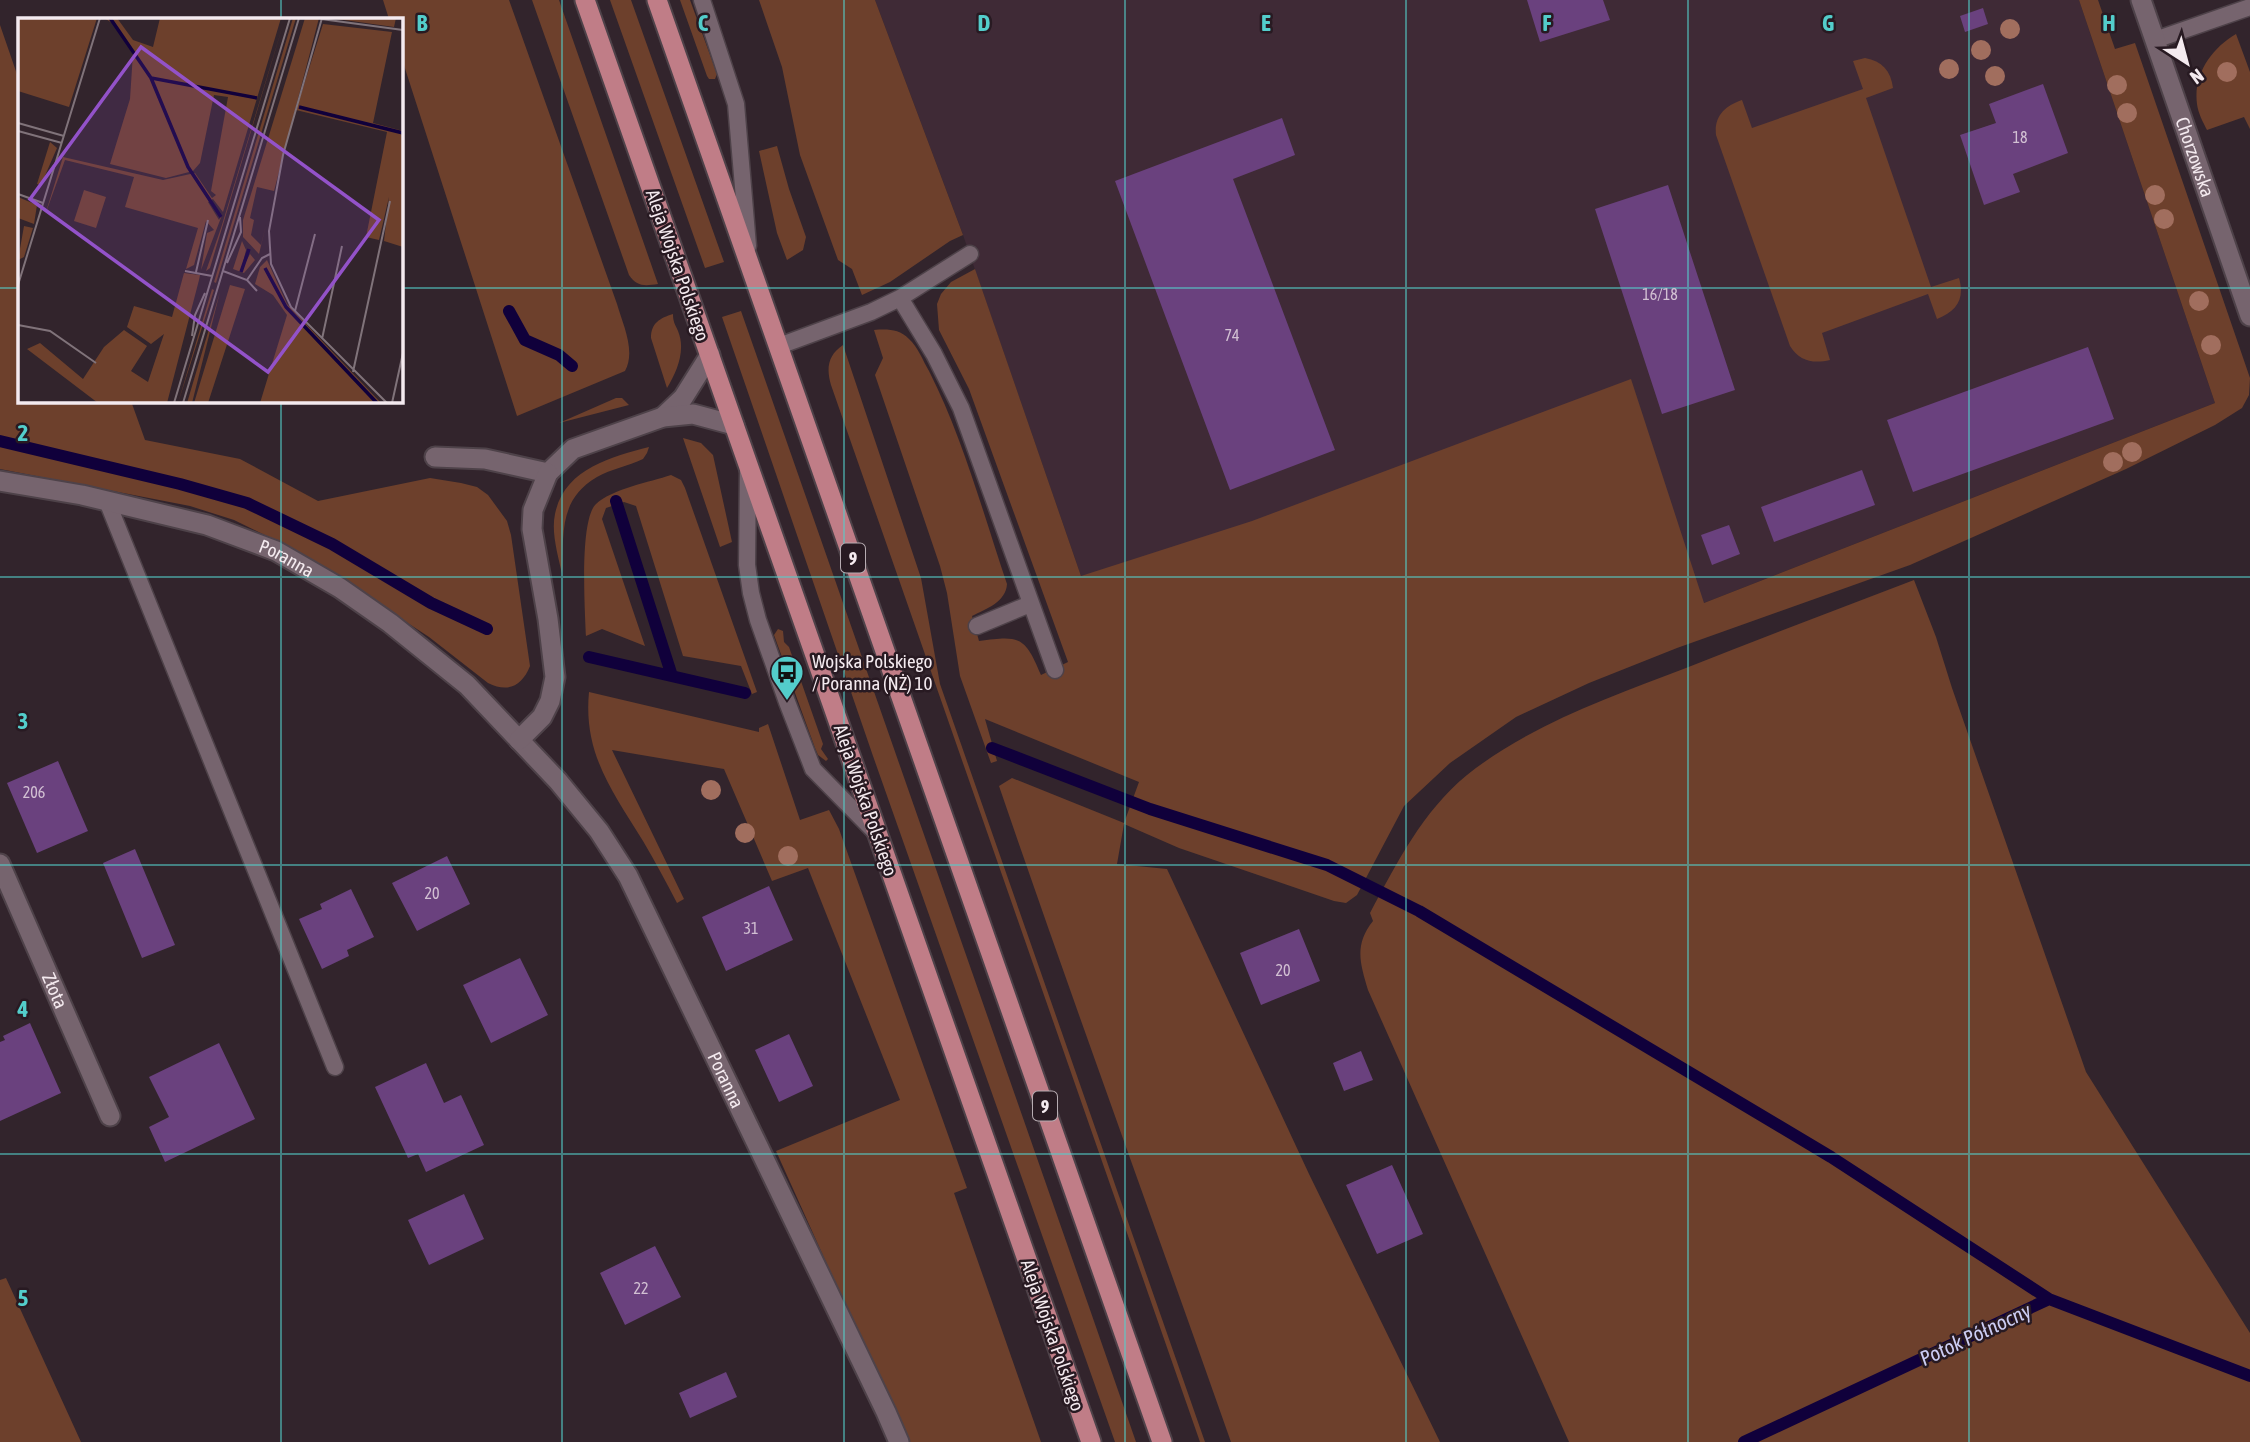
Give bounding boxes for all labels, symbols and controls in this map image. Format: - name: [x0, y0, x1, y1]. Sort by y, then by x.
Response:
- text: B: [417, 10, 428, 36]
- text: C: [698, 10, 709, 36]
- text: D: [978, 10, 991, 36]
- text: E: [1261, 10, 1271, 36]
- text: F: [1542, 10, 1552, 36]
- text: G: [1822, 10, 1834, 36]
- text: H: [2102, 10, 2116, 36]
- inset map: [18, 18, 402, 402]
- north arrow: [2152, 28, 2222, 98]
- text: N: [2186, 65, 2208, 89]
- street label: Chorzowska: [2171, 114, 2219, 200]
- house number: 18: [2012, 128, 2028, 146]
- street label: Aleja Wojska Polskiego: [642, 186, 714, 344]
- house number: 16/18: [1642, 285, 1678, 303]
- house number: 74: [1224, 326, 1240, 344]
- text: 2: [18, 420, 28, 446]
- street label: Poranna: [256, 535, 318, 582]
- road number: 9: [841, 544, 865, 572]
- place label: Wojska Polskiego / Poranna (NŻ) 10: [812, 650, 932, 694]
- bus stop icon: Wojska Polskiego / Poranna (NŻ) 10: [768, 653, 806, 702]
- text: 3: [18, 708, 28, 734]
- street label: Aleja Wojska Polskiego: [830, 721, 902, 879]
- house number: 206: [23, 783, 45, 801]
- house number: 20: [424, 884, 440, 902]
- house number: 31: [743, 919, 759, 937]
- house number: 20: [1275, 961, 1291, 979]
- street label: Złota: [38, 969, 73, 1012]
- text: 4: [17, 996, 29, 1022]
- street label: Poranna: [703, 1048, 749, 1111]
- road number: 9: [1033, 1092, 1057, 1120]
- street label: Aleja Wojska Polskiego: [1017, 1256, 1089, 1414]
- house number: 22: [633, 1279, 649, 1297]
- text: 5: [18, 1285, 29, 1311]
- water label: Potok Północny: [1916, 1298, 2035, 1370]

